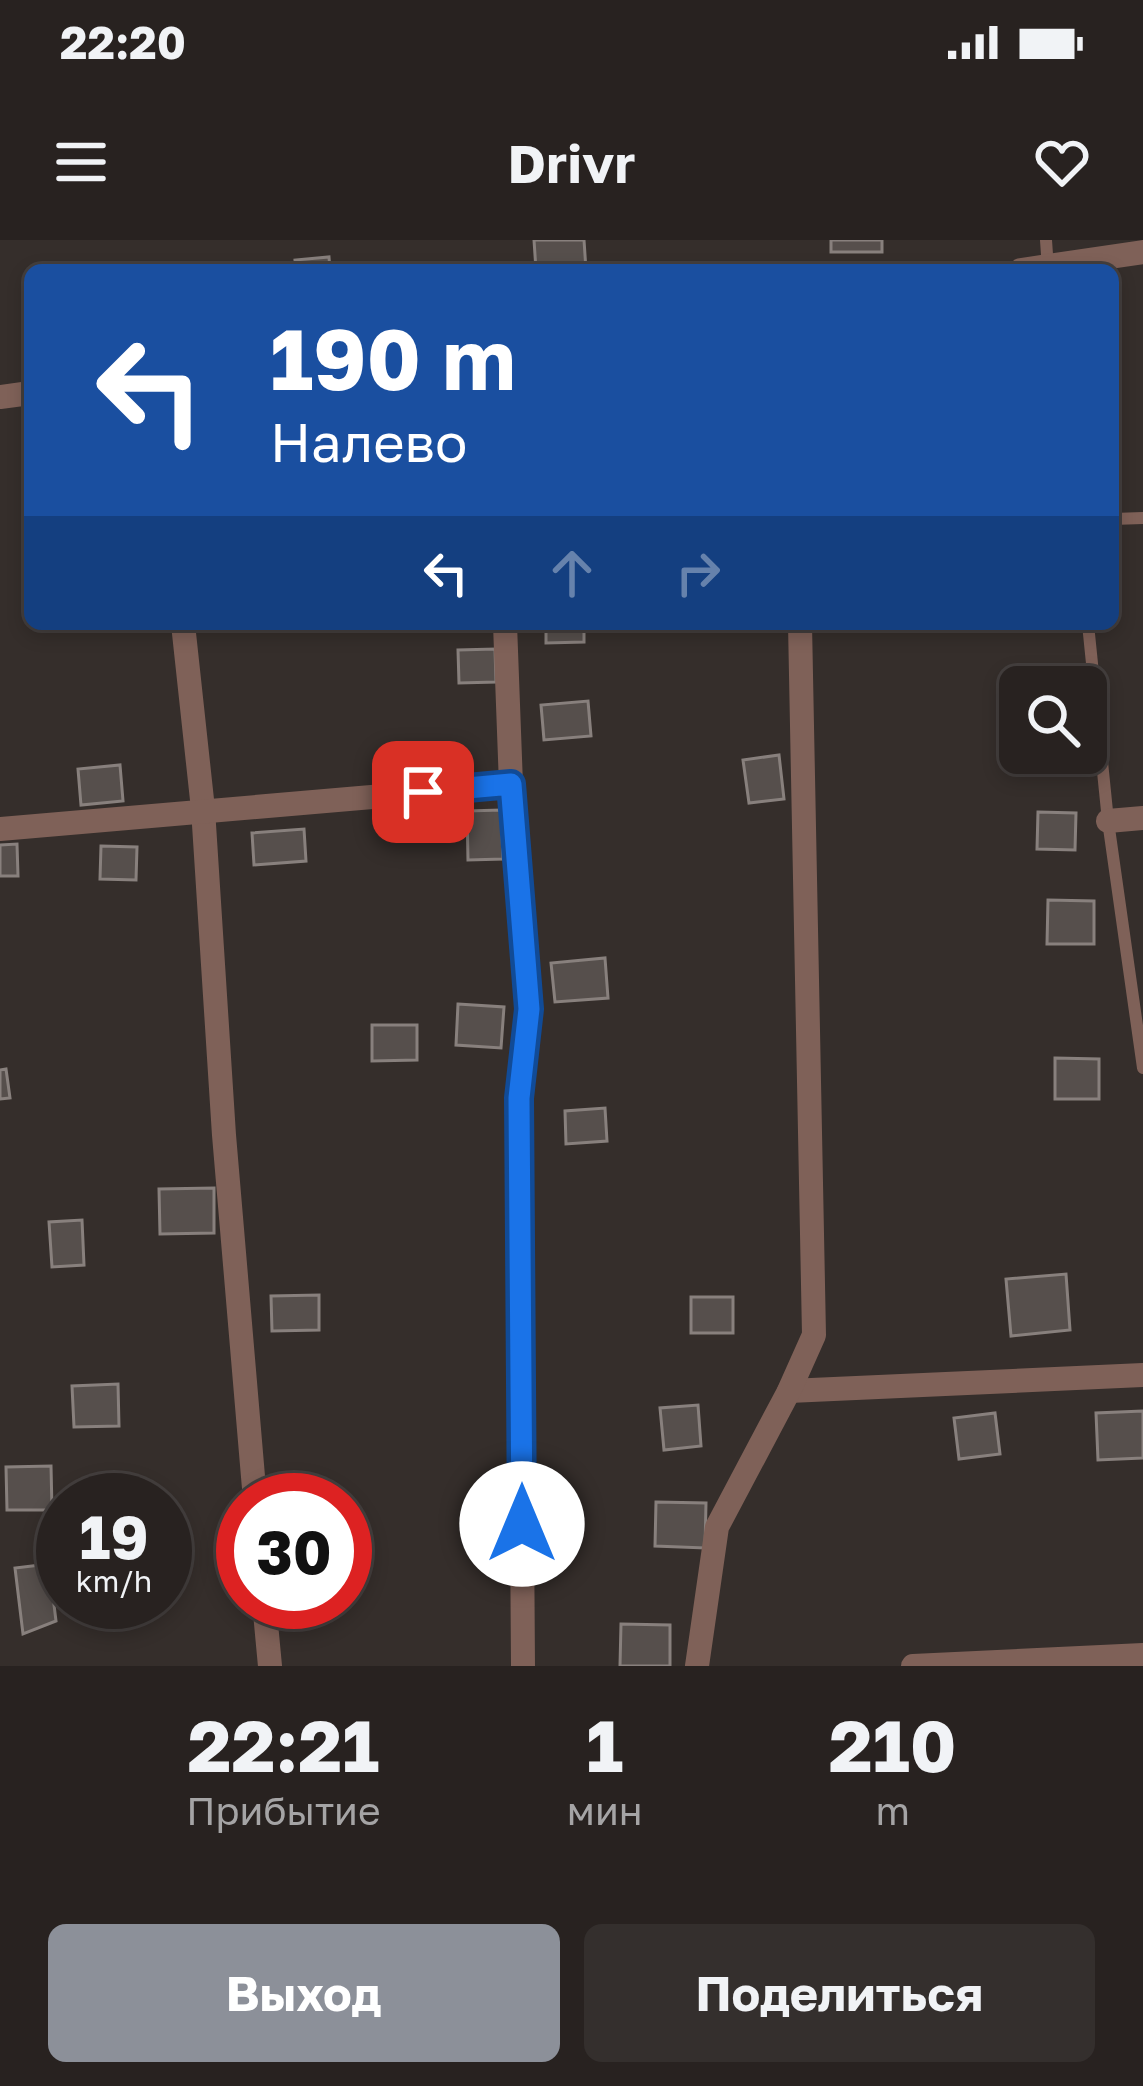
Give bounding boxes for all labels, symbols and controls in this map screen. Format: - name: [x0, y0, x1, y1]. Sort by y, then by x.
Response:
- text: 22:20: [60, 15, 186, 69]
- icon: menu: [48, 129, 114, 195]
- icon: heart: [1029, 129, 1095, 195]
- text: Drivr: [508, 130, 635, 195]
- text: 190 m: [270, 308, 516, 408]
- icon: left: [72, 312, 228, 468]
- text: Налево: [270, 409, 467, 474]
- icon: left: [413, 540, 479, 606]
- icon: ahead: [539, 540, 605, 606]
- icon: right: [665, 540, 731, 606]
- map controls: [999, 666, 1107, 774]
- button: search: [999, 666, 1107, 774]
- pin: [372, 741, 474, 843]
- icon: arrive: [390, 759, 456, 825]
- position arrow: [459, 1461, 585, 1587]
- speed limit sign: 30: [216, 1473, 372, 1629]
- text: 19: [79, 1500, 148, 1572]
- text: km/h: [76, 1563, 152, 1599]
- text: 22:21: [187, 1701, 379, 1788]
- text: 1: [586, 1701, 623, 1788]
- text: 210: [829, 1701, 957, 1788]
- text: Прибытие: [186, 1787, 381, 1834]
- text: мин: [567, 1787, 643, 1834]
- text: m: [875, 1787, 910, 1834]
- button: Выход: [48, 1924, 560, 2062]
- button: Поделиться: [584, 1924, 1095, 2062]

